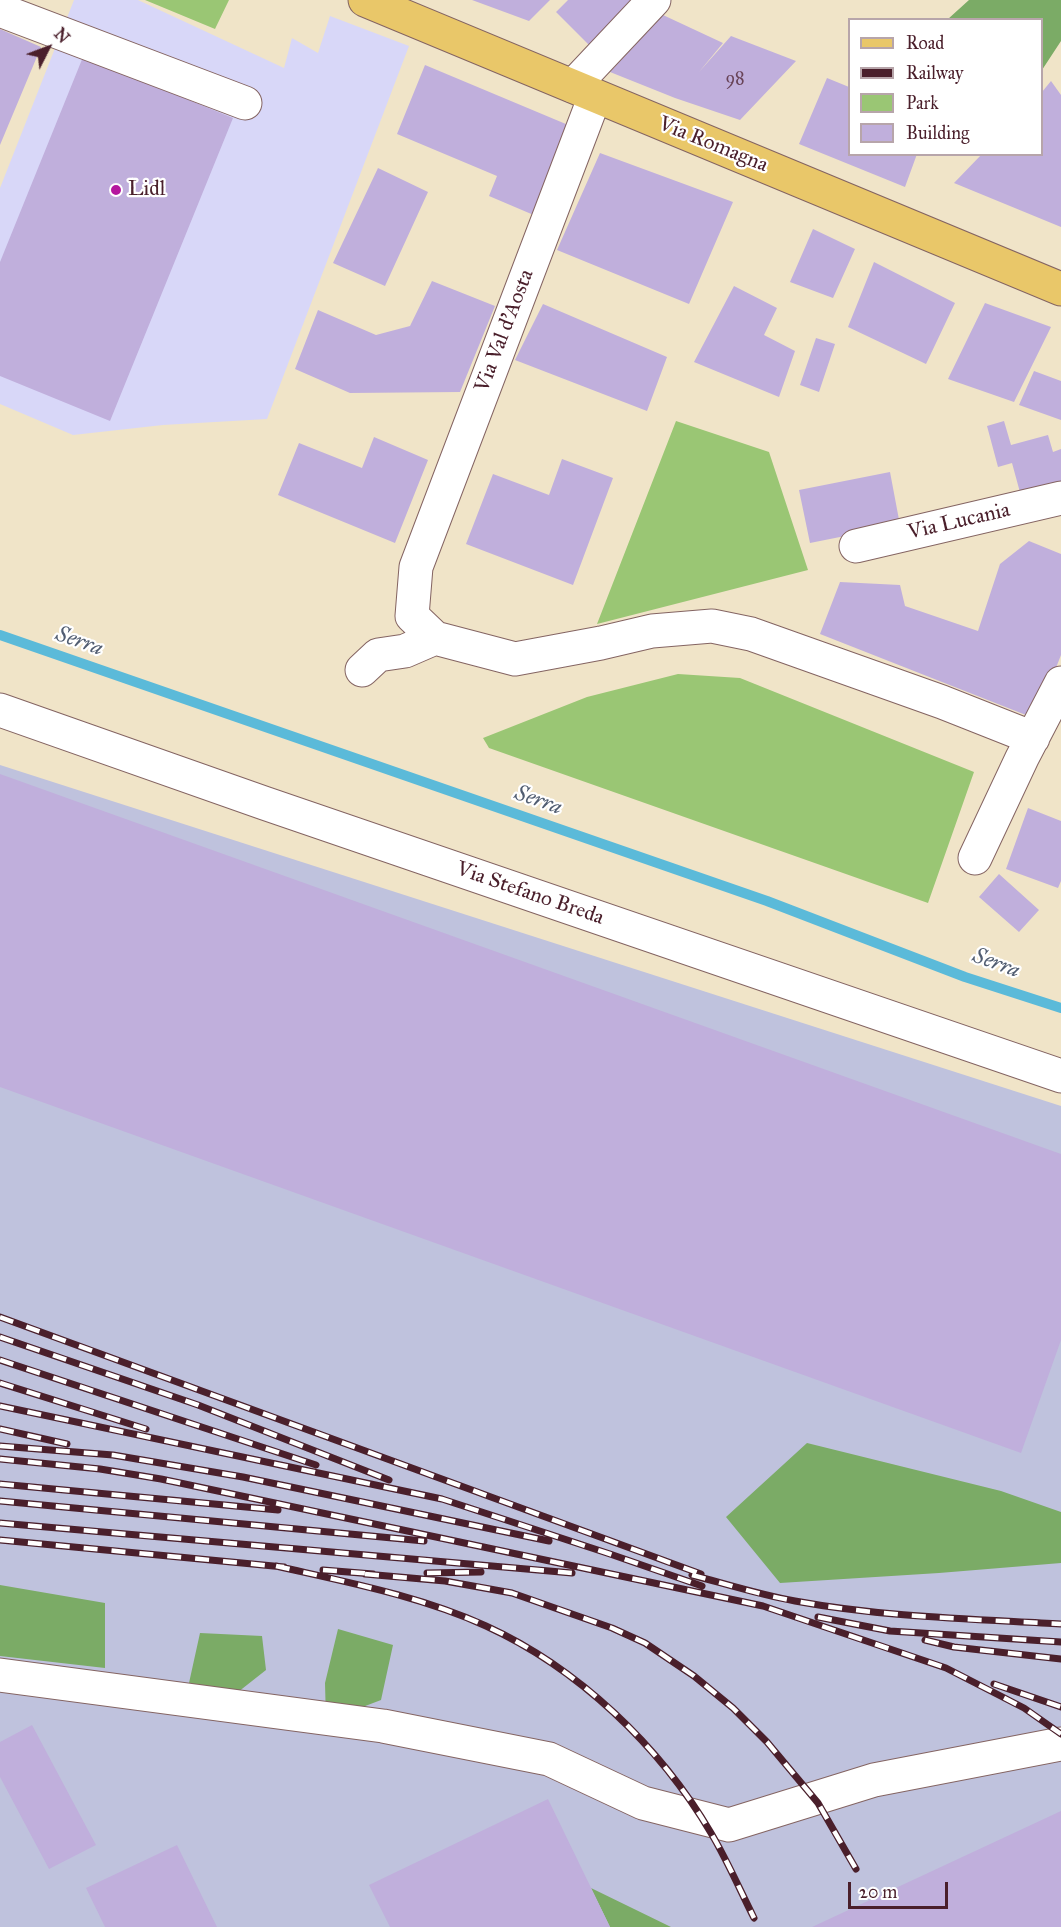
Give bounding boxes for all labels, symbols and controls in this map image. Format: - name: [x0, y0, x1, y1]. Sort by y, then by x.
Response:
- north arrow: [18, 18, 78, 78]
- legend: [848, 18, 1043, 156]
- text: N: [50, 24, 73, 47]
- text: Road: [906, 32, 944, 54]
- text: Railway: [906, 62, 963, 84]
- house number: 98: [725, 69, 745, 91]
- text: Park: [906, 92, 939, 114]
- street label: Via Romagna: [655, 112, 771, 178]
- text: Building: [906, 122, 969, 144]
- place label: Lidl: [128, 177, 165, 203]
- marker: Lidl: [109, 183, 123, 197]
- street label: Via Val d'Aosta: [470, 266, 540, 396]
- street label: Via Lucania: [905, 498, 1013, 546]
- water label: Serra: [52, 622, 106, 662]
- water label: Serra: [511, 781, 565, 821]
- street label: Via Stefano Breda: [453, 857, 607, 931]
- water label: Serra: [969, 943, 1023, 985]
- scale bar: [851, 1870, 952, 1908]
- text: 20 m: [859, 1881, 897, 1903]

